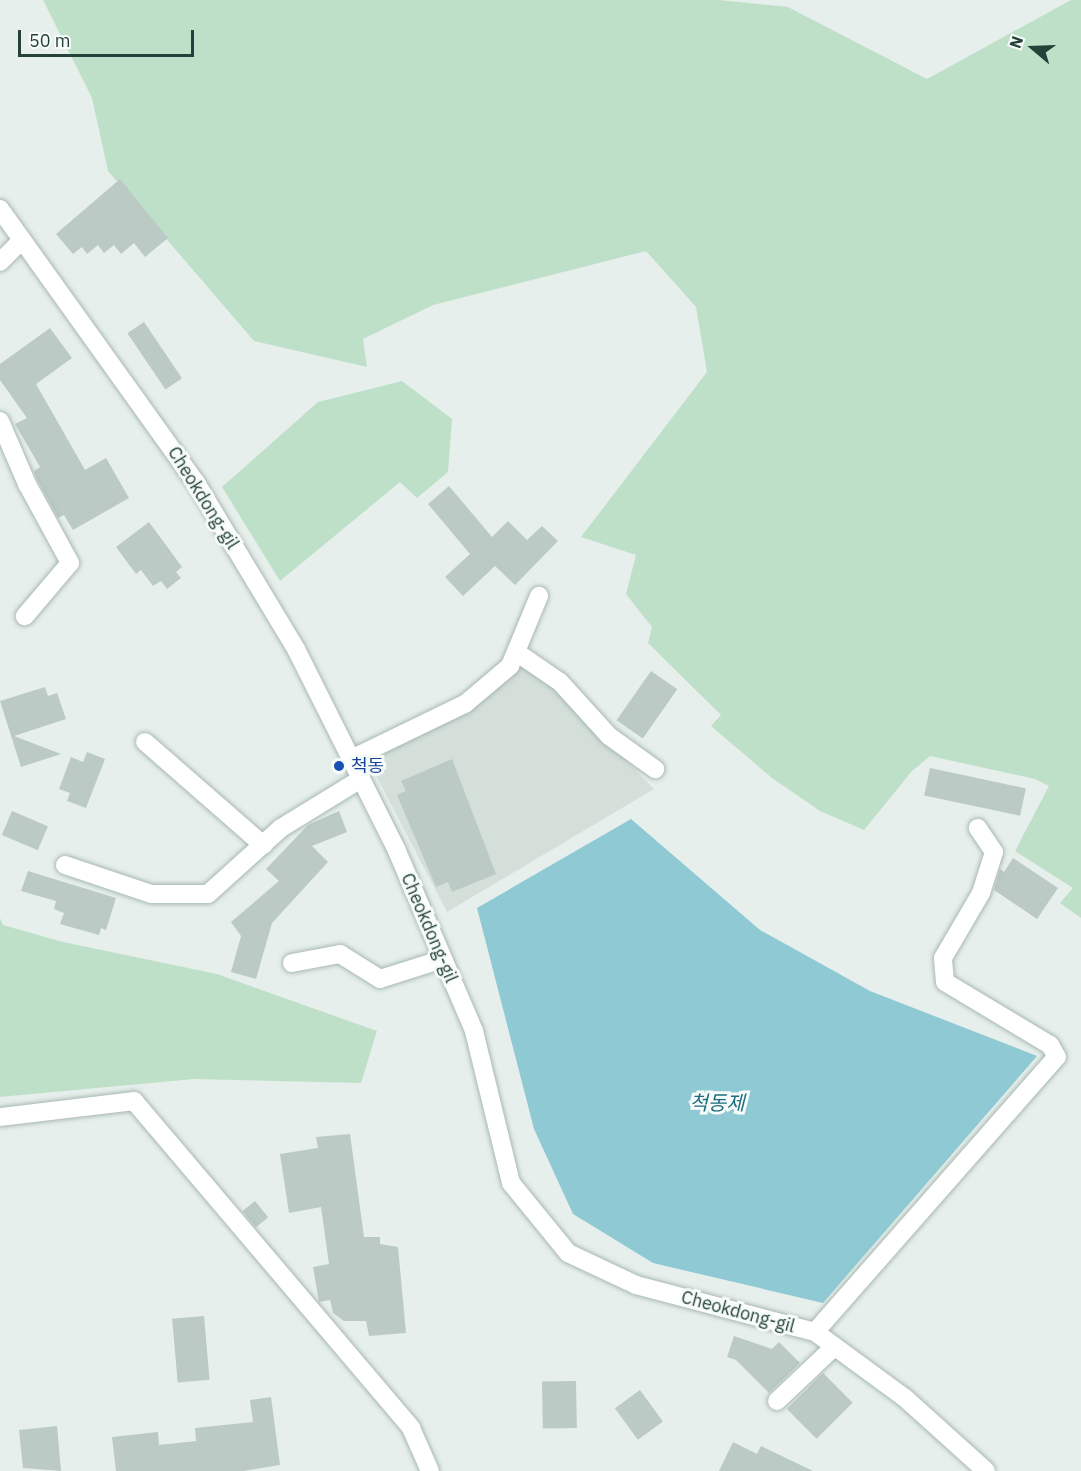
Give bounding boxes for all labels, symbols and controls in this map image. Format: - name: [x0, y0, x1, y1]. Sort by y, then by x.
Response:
- scale bar: [21, 18, 196, 56]
- north arrow: [1003, 18, 1063, 78]
- text: 50 m: [29, 29, 71, 52]
- text: N: [1005, 33, 1027, 51]
- street label: Cheokdong-gil: [163, 443, 243, 553]
- place label: 척동: [351, 755, 384, 777]
- marker: 척동: [332, 759, 346, 773]
- street label: Cheokdong-gil: [396, 870, 462, 986]
- water label: 척동제: [689, 1090, 745, 1114]
- street label: Cheokdong-gil: [679, 1286, 797, 1338]

